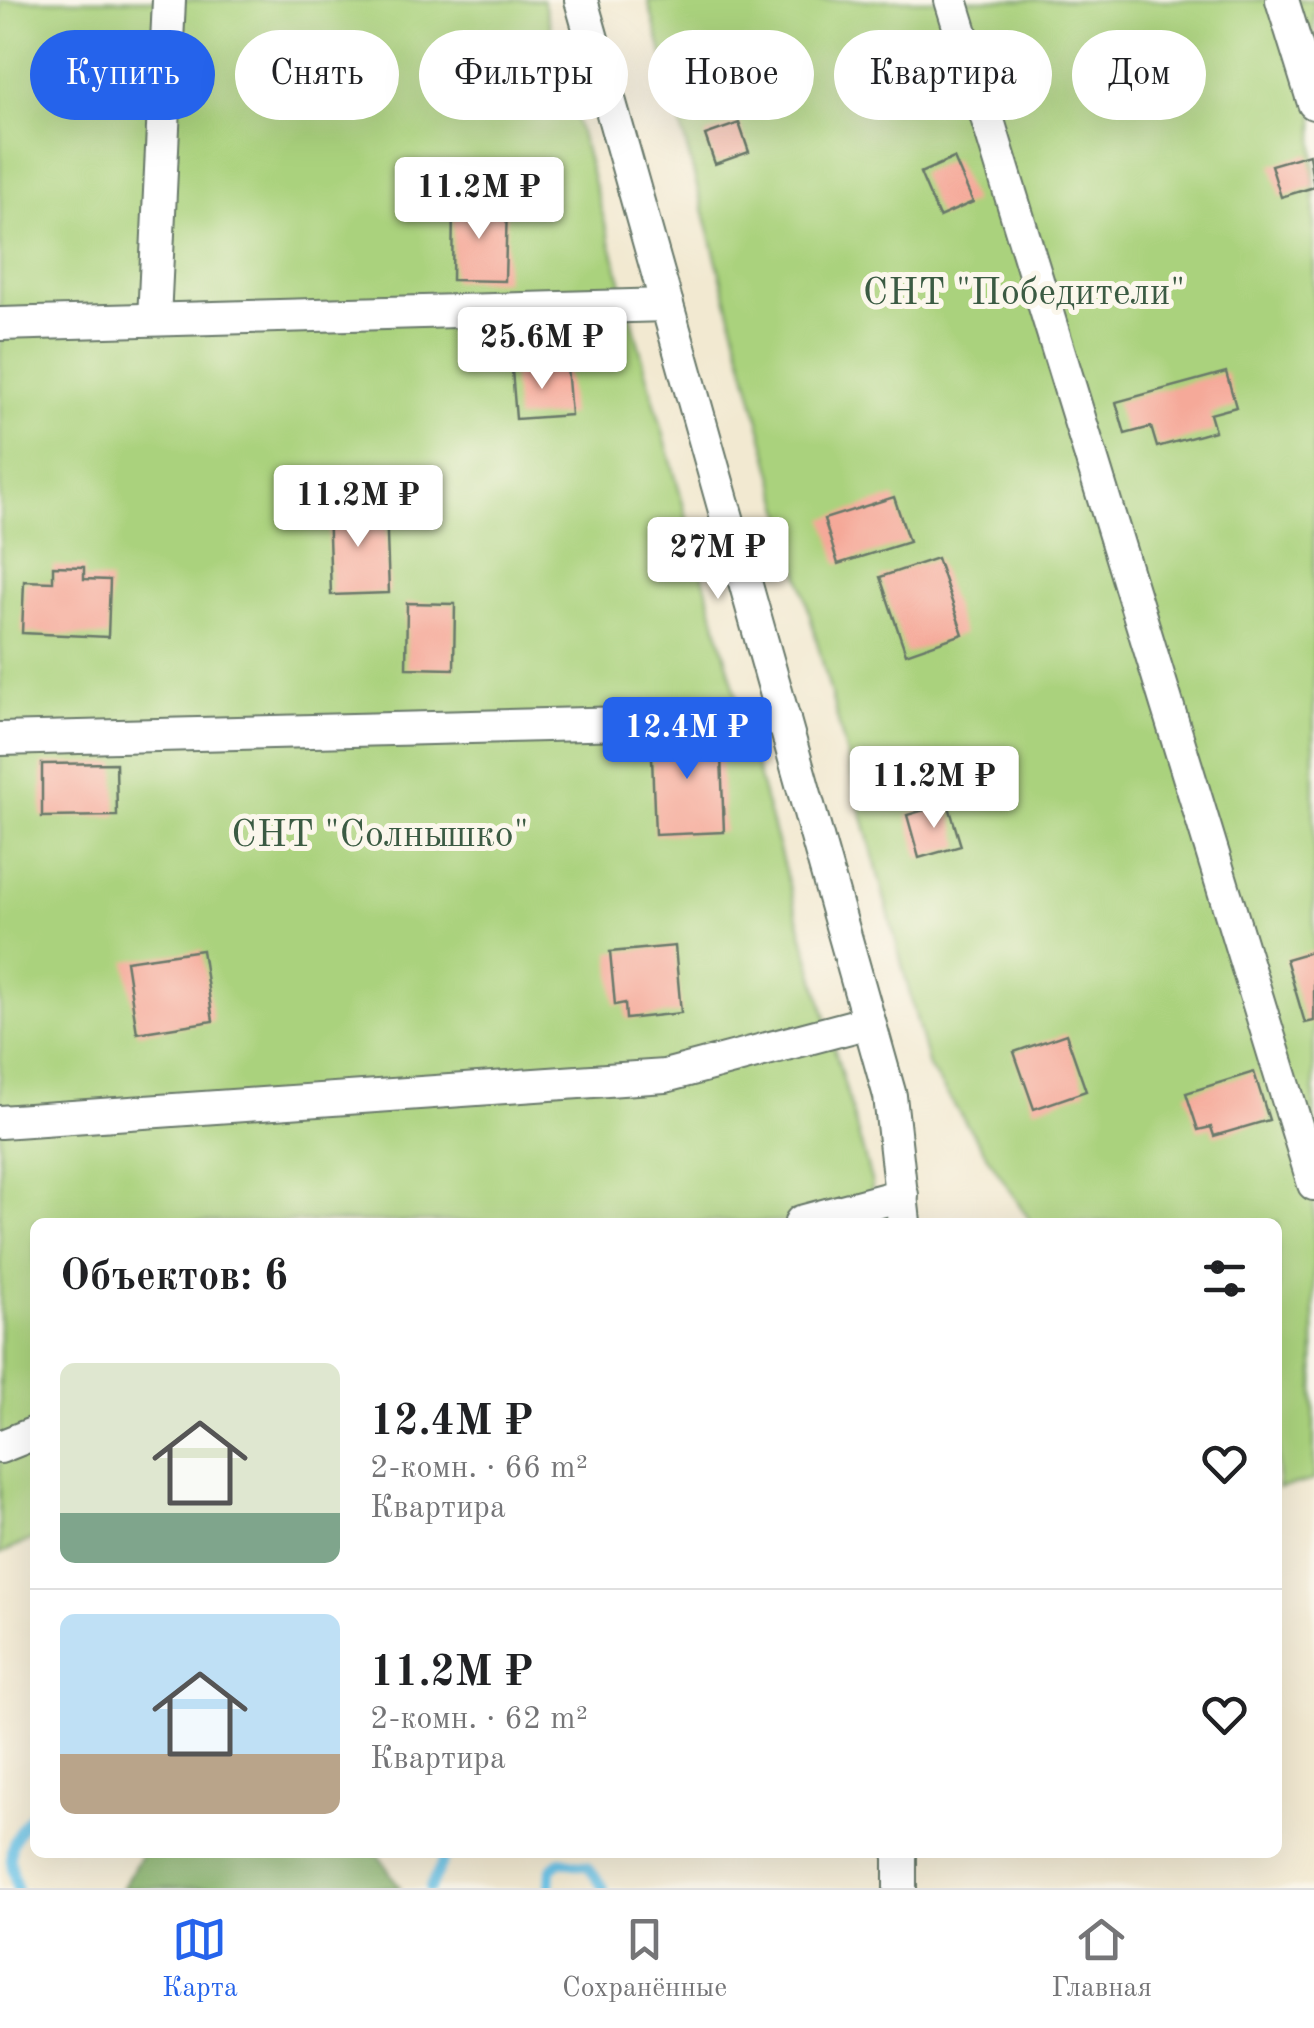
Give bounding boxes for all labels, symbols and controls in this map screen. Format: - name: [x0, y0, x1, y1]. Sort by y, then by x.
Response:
- chip: Купить: [30, 30, 215, 120]
- chip: Снять: [235, 30, 399, 120]
- chip: Фильтры: [419, 30, 628, 120]
- chip: Новое: [648, 30, 814, 120]
- chip: Квартира: [834, 30, 1052, 120]
- chip: Дом: [1072, 30, 1206, 120]
- pin: 11.2M ₽: [387, 157, 571, 242]
- text: 11.2M ₽: [417, 173, 541, 205]
- park label: СНТ "Победители": [863, 275, 1185, 313]
- pin: 25.6M ₽: [450, 307, 634, 392]
- text: 25.6M ₽: [480, 323, 604, 355]
- pin: 11.2M ₽: [266, 465, 450, 550]
- text: 11.2M ₽: [296, 481, 420, 513]
- pin: 27M ₽: [648, 517, 788, 602]
- text: 27M ₽: [669, 533, 767, 565]
- pin: 12.4M ₽: [595, 697, 779, 782]
- text: 12.4M ₽: [625, 713, 749, 745]
- pin: 11.2M ₽: [842, 746, 1026, 831]
- text: 11.2M ₽: [872, 762, 996, 794]
- park label: СНТ "Солнышко": [231, 817, 529, 855]
- icon: filters: [1197, 1251, 1252, 1306]
- text: Объектов: 6: [60, 1257, 288, 1299]
- text: 12.4M ₽: [370, 1402, 533, 1444]
- icon: home: [140, 1403, 260, 1523]
- icon: heart: [1197, 1436, 1252, 1491]
- text: 2-комн. · 66 m²: [370, 1453, 588, 1485]
- text: Квартира: [370, 1493, 506, 1525]
- text: 11.2M ₽: [370, 1653, 533, 1695]
- icon: home: [140, 1654, 260, 1774]
- icon: heart: [1197, 1687, 1252, 1742]
- text: 2-комн. · 62 m²: [370, 1704, 588, 1736]
- text: Квартира: [370, 1744, 506, 1776]
- tab: Карта: [162, 1912, 238, 2007]
- tab: Сохранённые: [562, 1912, 727, 2007]
- tab: Главная: [1051, 1912, 1152, 2007]

